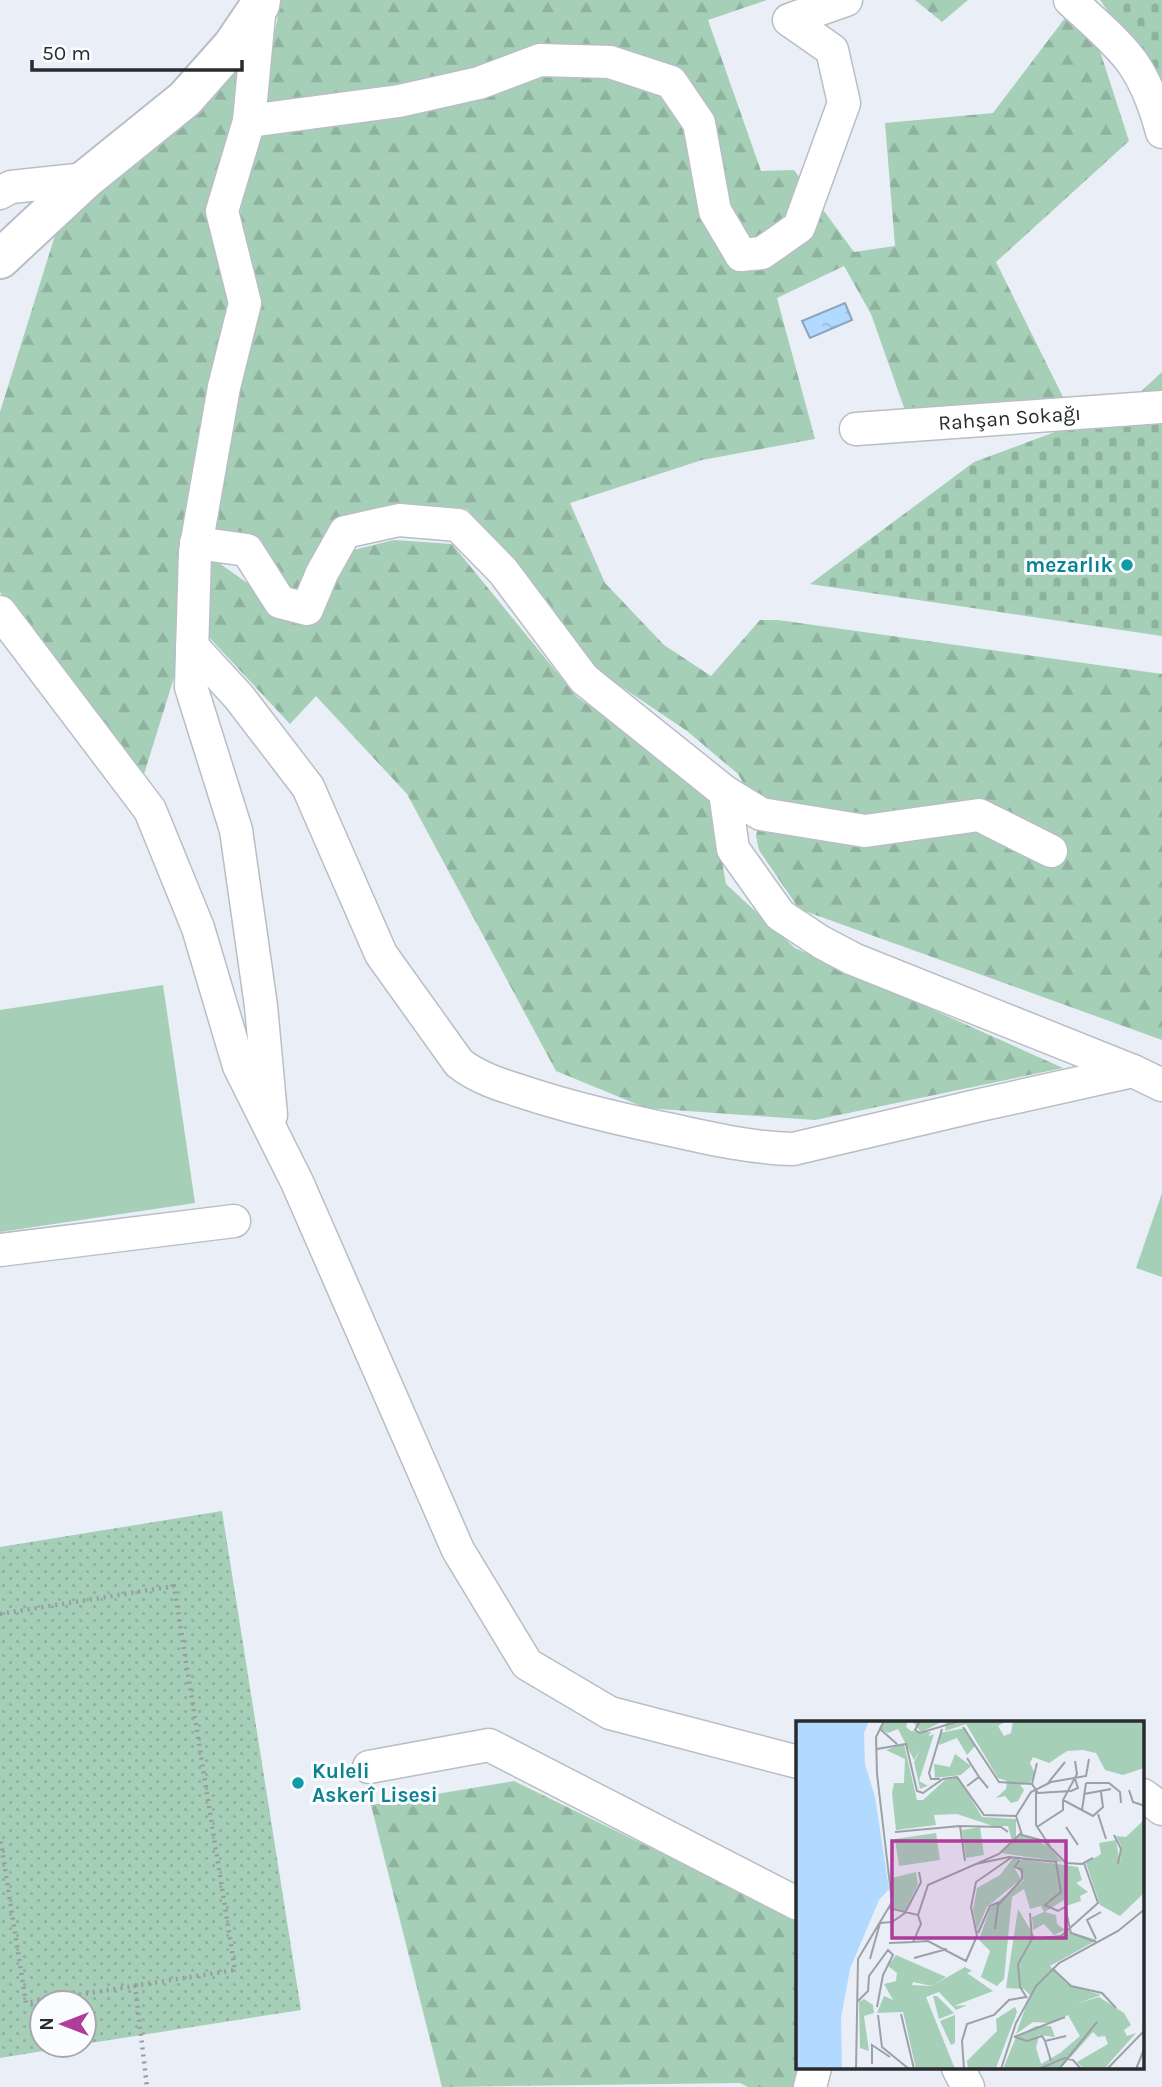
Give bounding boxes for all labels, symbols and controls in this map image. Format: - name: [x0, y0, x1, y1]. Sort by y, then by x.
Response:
- scale bar: [32, 28, 242, 72]
- text: 50 m: [42, 41, 91, 65]
- street label: Rahşan Sokağı: [937, 401, 1082, 435]
- place label: mezarlık: [1025, 553, 1114, 577]
- marker: mezarlık: [1119, 557, 1135, 573]
- inset map: [796, 1721, 1144, 2070]
- place label: Kuleli Askerî Lisesi: [312, 1759, 438, 1807]
- marker: Kuleli Askerî Lisesi: [290, 1775, 306, 1791]
- north arrow: [28, 1989, 98, 2059]
- text: N: [36, 2017, 58, 2031]

